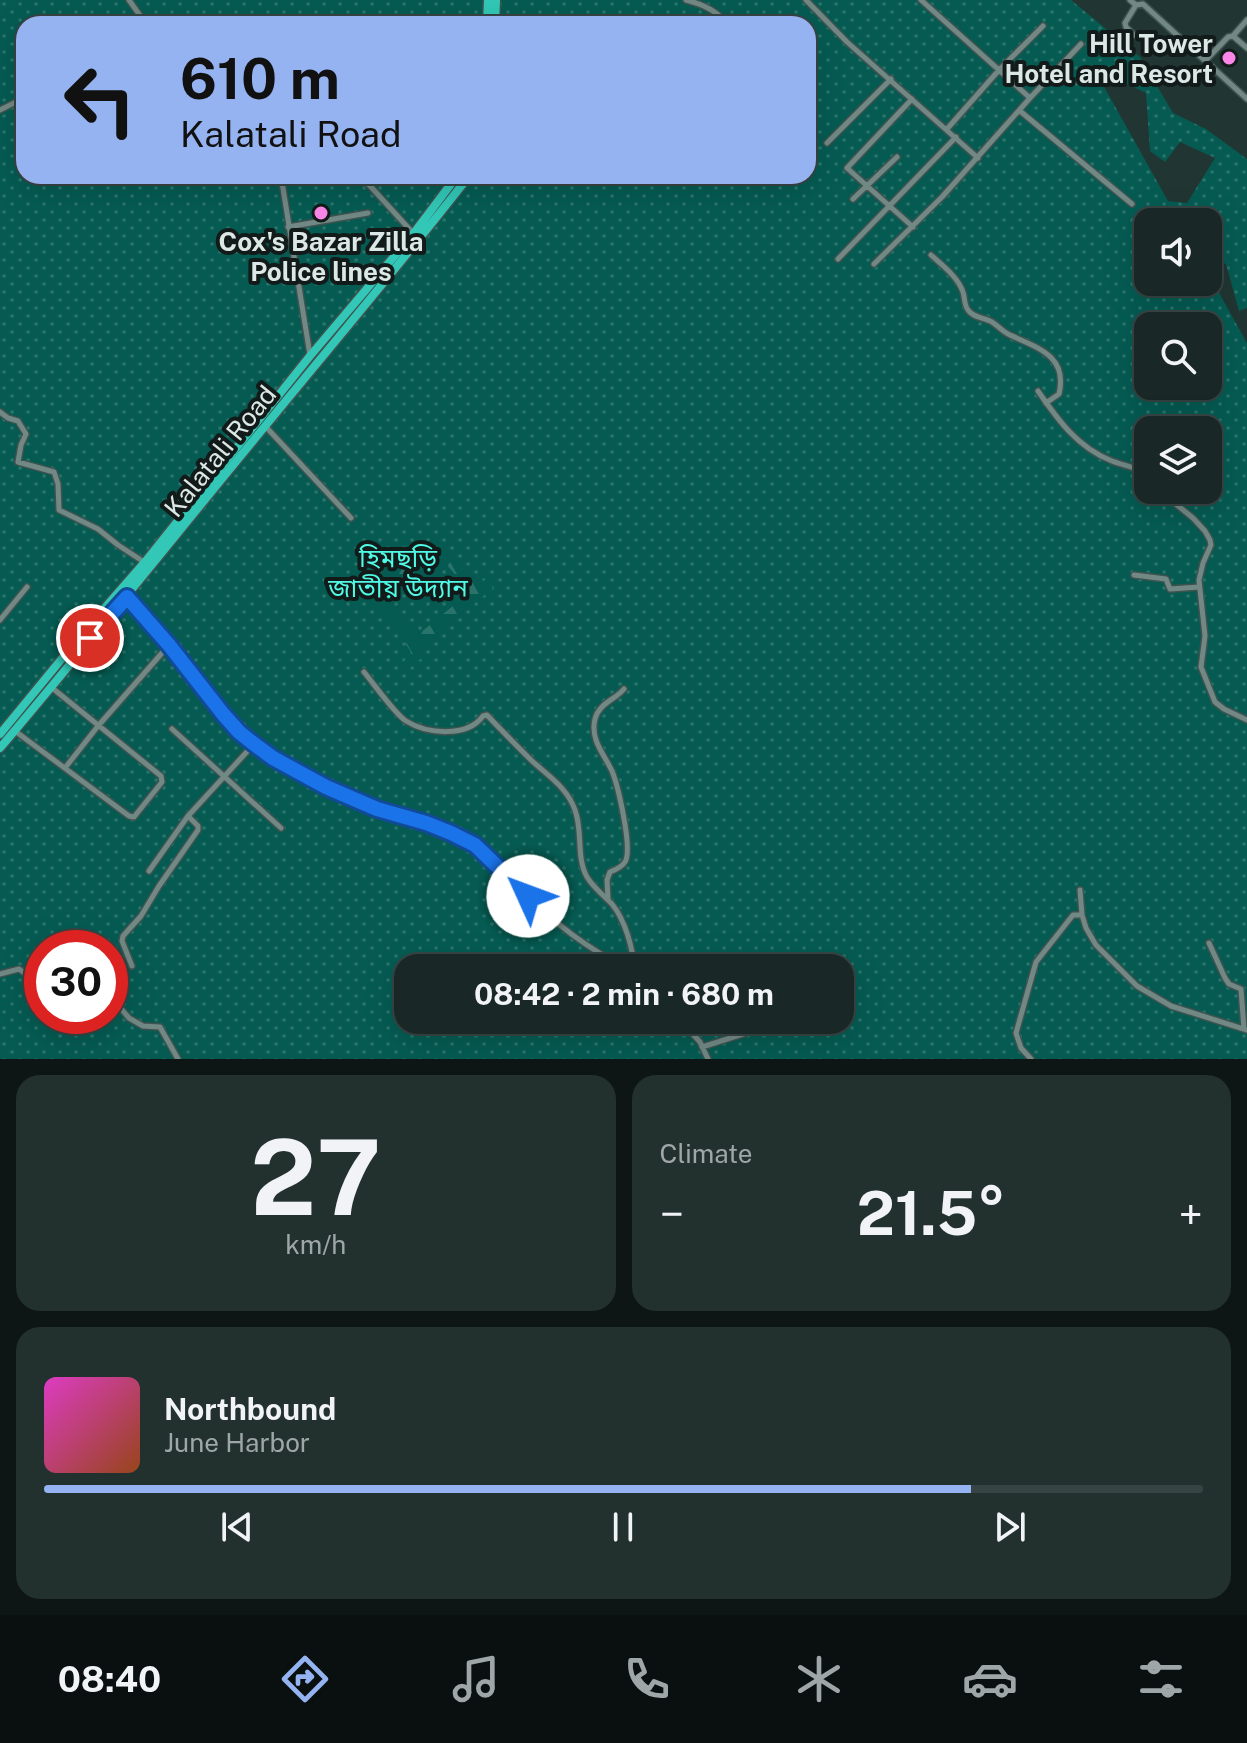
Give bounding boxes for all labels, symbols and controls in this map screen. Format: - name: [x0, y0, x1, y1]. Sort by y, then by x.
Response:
- place label: Hill Tower Hotel and Resort: [1005, 28, 1213, 89]
- text: 610 m: [180, 46, 340, 112]
- icon: left: [48, 48, 152, 152]
- marker: Hill Tower Hotel and Resort: [1220, 49, 1238, 67]
- text: Kalatali Road: [180, 113, 401, 155]
- marker: Cox's Bazar Zilla Police lines: [312, 204, 330, 222]
- map controls: [1134, 208, 1222, 504]
- button: sound: [1134, 208, 1222, 296]
- place label: Cox's Bazar Zilla Police lines: [219, 226, 423, 287]
- button: search: [1134, 312, 1222, 400]
- street label: Kalatali Road: [158, 379, 282, 523]
- button: layers: [1134, 416, 1222, 504]
- park label: হিমছড়ি জাতীয় উদ্যান: [327, 542, 468, 603]
- pin: [56, 604, 124, 672]
- icon: arrive: [68, 616, 112, 660]
- position arrow: [486, 854, 570, 938]
- speed limit sign: 30: [24, 930, 128, 1034]
- text: 08:42 · 2 min · 680 m: [474, 976, 774, 1012]
- text: 27: [250, 1116, 381, 1238]
- text: Climate: [660, 1138, 753, 1169]
- text: 21.5°: [857, 1178, 1006, 1249]
- text: −: [660, 1188, 684, 1240]
- text: +: [1179, 1188, 1203, 1240]
- text: km/h: [285, 1229, 346, 1260]
- text: Northbound: [164, 1391, 336, 1427]
- text: June Harbor: [164, 1427, 310, 1458]
- icon: previous: [215, 1505, 259, 1549]
- icon: pause: [601, 1505, 645, 1549]
- icon: next: [988, 1505, 1032, 1549]
- icon: directions: [277, 1651, 333, 1707]
- icon: music: [448, 1651, 504, 1707]
- icon: phone: [619, 1651, 675, 1707]
- icon: climate: [791, 1651, 847, 1707]
- icon: car: [962, 1651, 1018, 1707]
- icon: filters: [1133, 1651, 1189, 1707]
- text: 08:40: [58, 1658, 161, 1700]

